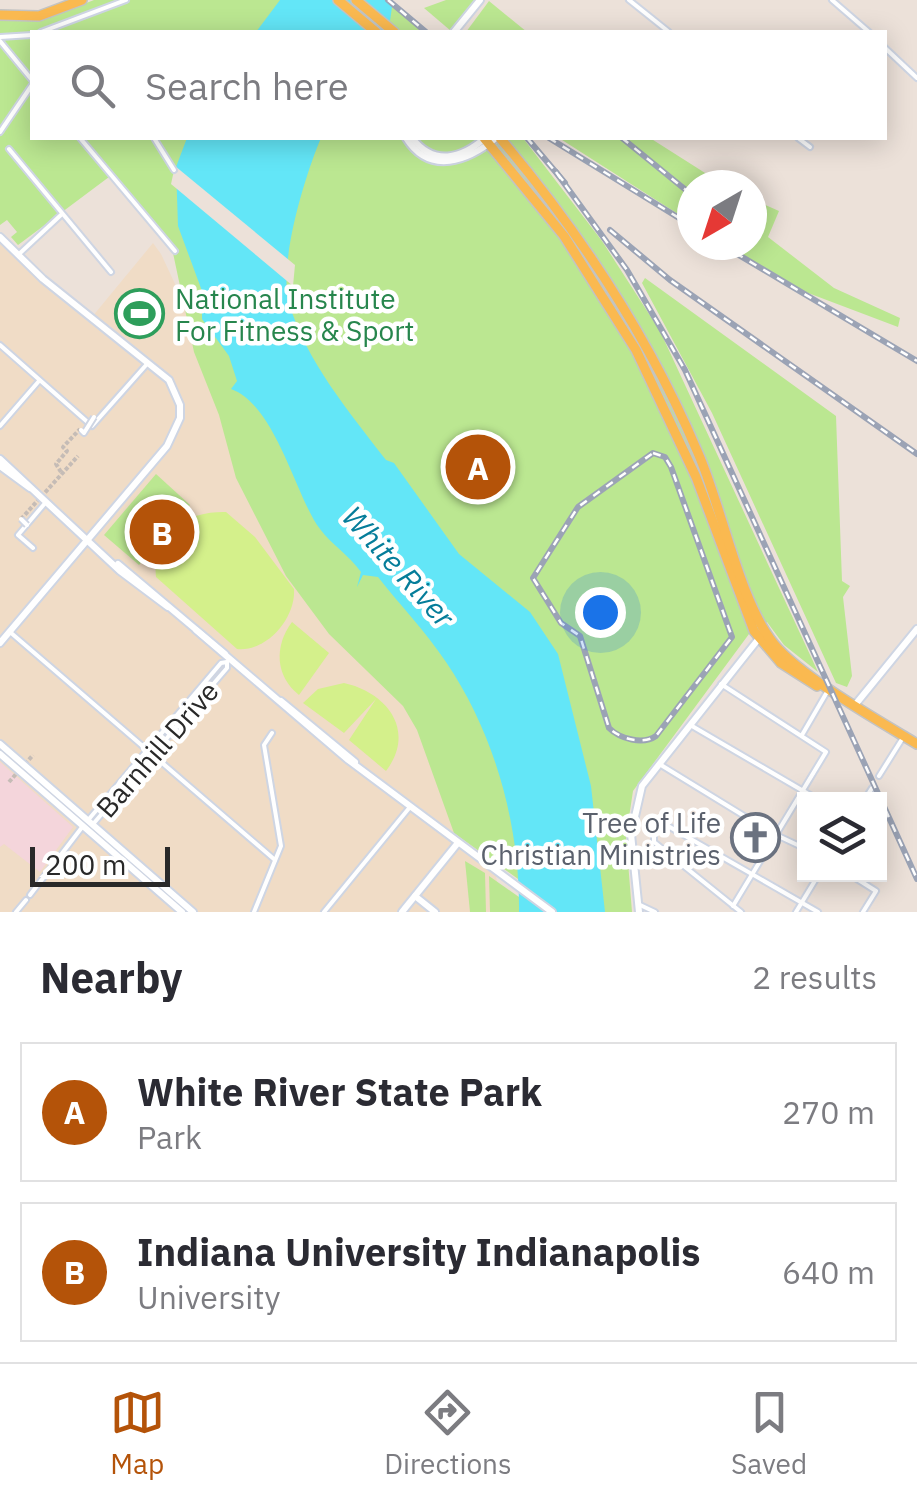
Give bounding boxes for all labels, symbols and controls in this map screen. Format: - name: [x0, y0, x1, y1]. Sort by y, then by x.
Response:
- search box: [30, 30, 887, 140]
- icon: search: [65, 58, 120, 113]
- text: Search here: [145, 61, 349, 110]
- north arrow: [677, 170, 767, 260]
- place label: National Institute For Fitness & Sport: [175, 280, 414, 349]
- sports icon: National Institute For Fitness & Sport: [114, 288, 166, 340]
- pin: A: [446, 430, 510, 504]
- pin: B: [130, 494, 194, 570]
- water label: White River: [334, 497, 464, 636]
- your location: [575, 587, 626, 638]
- street label: Barnhill Drive: [88, 673, 226, 825]
- map controls: [797, 792, 887, 882]
- button: layers: [797, 792, 887, 882]
- place label: Tree of Life Christian Ministries: [481, 804, 721, 873]
- church icon: Tree of Life Christian Ministries: [730, 812, 782, 864]
- scale bar: [30, 842, 170, 886]
- text: 200 m: [45, 846, 126, 883]
- text: Nearby: [40, 950, 182, 1005]
- text: 2 results: [752, 956, 877, 998]
- text: White River State Park: [137, 1067, 542, 1116]
- text: A: [64, 1091, 85, 1133]
- text: 270 m: [782, 1091, 875, 1133]
- text: Park: [137, 1116, 202, 1158]
- text: Indiana University Indianapolis: [137, 1227, 700, 1276]
- text: B: [64, 1251, 85, 1293]
- text: 640 m: [782, 1251, 875, 1293]
- text: University: [137, 1276, 280, 1318]
- tab: Map: [110, 1385, 165, 1482]
- tab: Directions: [384, 1385, 512, 1482]
- tab: Saved: [731, 1385, 807, 1482]

